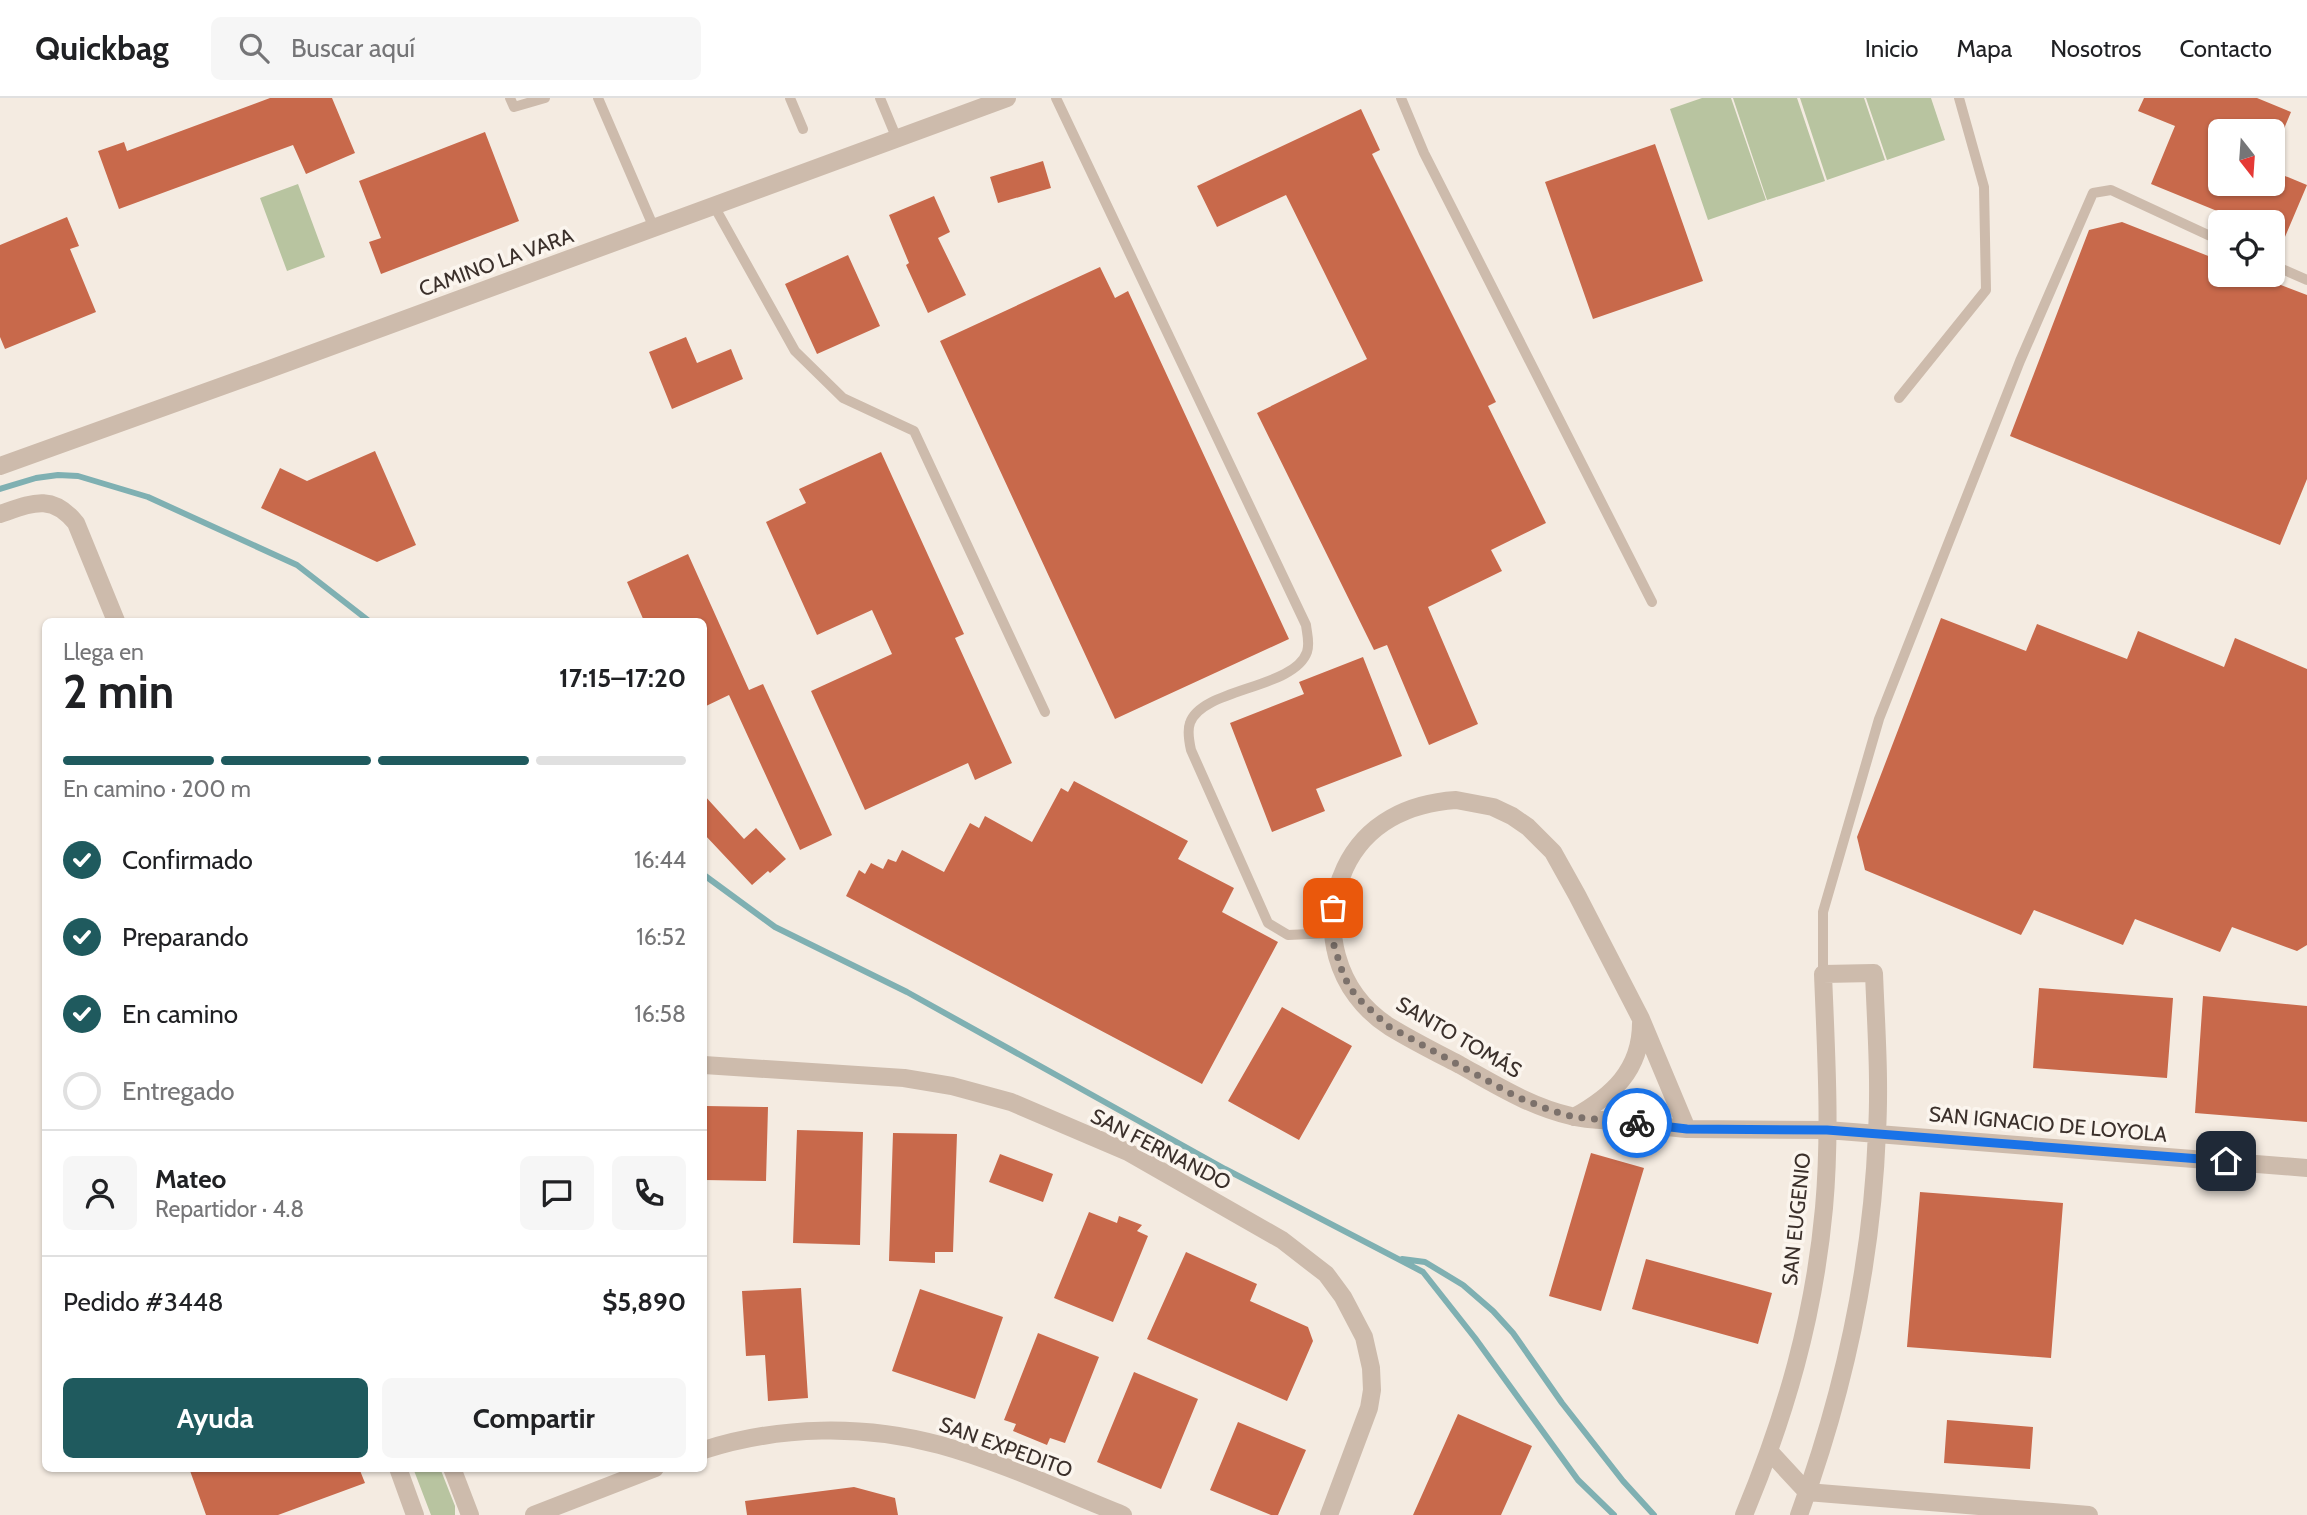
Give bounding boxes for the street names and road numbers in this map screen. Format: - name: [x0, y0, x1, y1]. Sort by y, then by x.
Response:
- street label: CAMINO LA VARA: [415, 222, 577, 302]
- street label: SANTO TOMÁS: [1392, 991, 1526, 1083]
- street label: SAN IGNACIO DE LOYOLA: [1928, 1101, 2168, 1147]
- street label: SAN FERNANDO: [1087, 1103, 1235, 1195]
- street label: SAN EUGENIO: [1777, 1151, 1815, 1287]
- street label: SAN EXPEDITO: [936, 1411, 1076, 1483]

